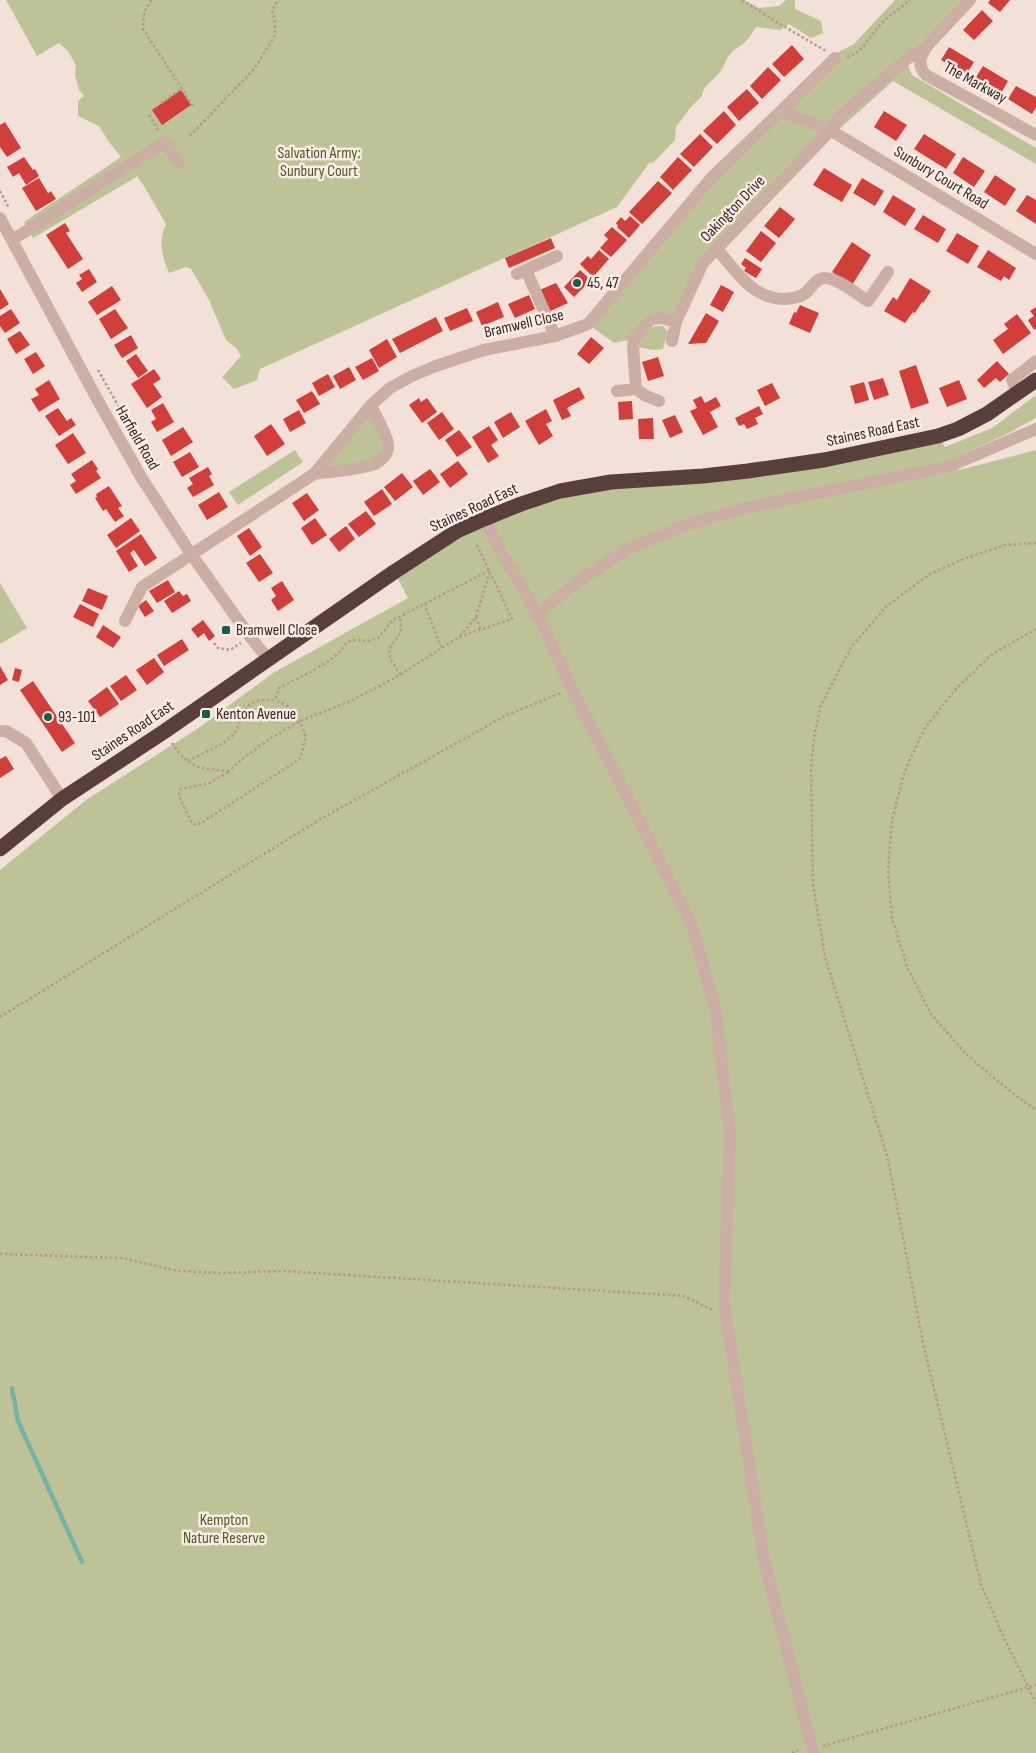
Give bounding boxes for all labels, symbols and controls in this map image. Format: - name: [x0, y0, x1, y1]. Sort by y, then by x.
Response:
- street label: The Markway: [940, 58, 1010, 108]
- street label: Sunbury Court Road: [890, 142, 992, 214]
- park label: Salvation Army: Sunbury Court: [277, 144, 361, 181]
- street label: Oakington Drive: [697, 172, 769, 246]
- place label: 45, 47: [587, 274, 619, 293]
- marker: 45, 47: [571, 277, 583, 289]
- street label: Bramwell Close: [482, 306, 566, 342]
- street label: Harfield Road: [111, 402, 163, 474]
- street label: Staines Road East: [825, 413, 921, 451]
- street label: Staines Road East: [427, 479, 521, 537]
- place label: Bramwell Close: [236, 621, 317, 640]
- marker: Bramwell Close: [220, 624, 232, 636]
- street label: Staines Road East: [88, 697, 178, 765]
- place label: Kenton Avenue: [216, 705, 296, 724]
- place label: 93-101: [58, 708, 96, 727]
- marker: Kenton Avenue: [200, 708, 212, 720]
- marker: 93-101: [42, 711, 54, 723]
- park label: Kempton Nature Reserve: [183, 1511, 265, 1548]

